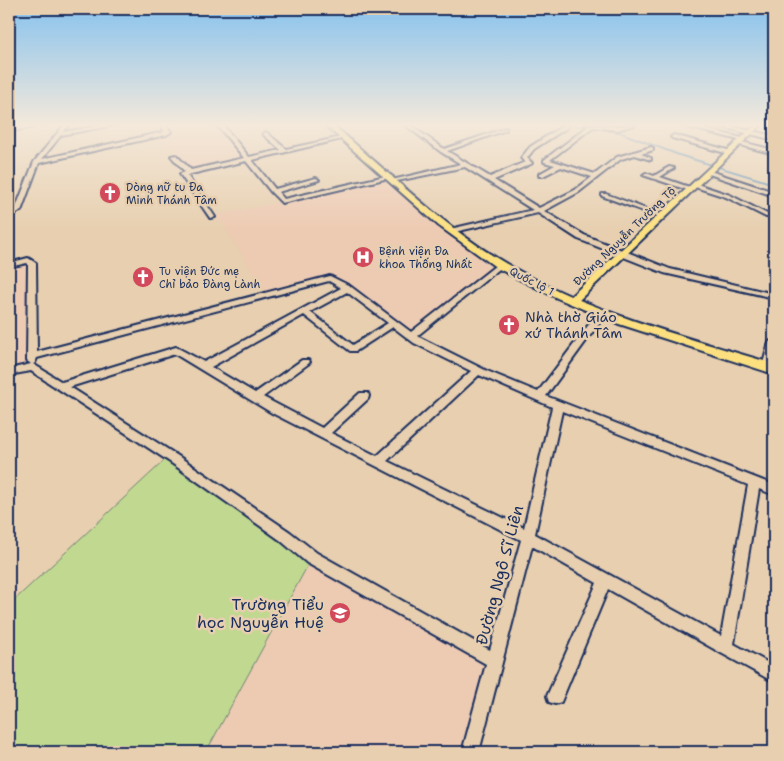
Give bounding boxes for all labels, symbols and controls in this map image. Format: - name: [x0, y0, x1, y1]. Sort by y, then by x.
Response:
- place label: Dòng nữ tu Đa Minh Thánh Tâm: [126, 180, 217, 208]
- church icon: Dòng nữ tu Đa Minh Thánh Tâm: [98, 181, 122, 205]
- street label: Đường Nguyễn Trường Tộ: [570, 183, 679, 289]
- place label: Bệnh viện Đa khoa Thống Nhất: [379, 244, 473, 272]
- hospital icon: Bệnh viện Đa khoa Thống Nhất: [351, 245, 375, 269]
- place label: Tu viện Đức mẹ Chỉ bảo Đàng Lành: [159, 264, 260, 292]
- street label: Quốc lộ 1: [507, 264, 557, 299]
- church icon: Tu viện Đức mẹ Chỉ bảo Đàng Lành: [131, 265, 155, 289]
- place label: Nhà thờ Giáo xứ Thánh Tâm: [525, 308, 622, 342]
- church icon: Nhà thờ Giáo xứ Thánh Tâm: [497, 313, 521, 337]
- street label: Đường Ngô Sĩ Liên: [471, 503, 528, 647]
- place label: Trường Tiểu học Nguyễn Huệ: [197, 594, 324, 633]
- school or university icon: Trường Tiểu học Nguyễn Huệ: [328, 601, 352, 625]

